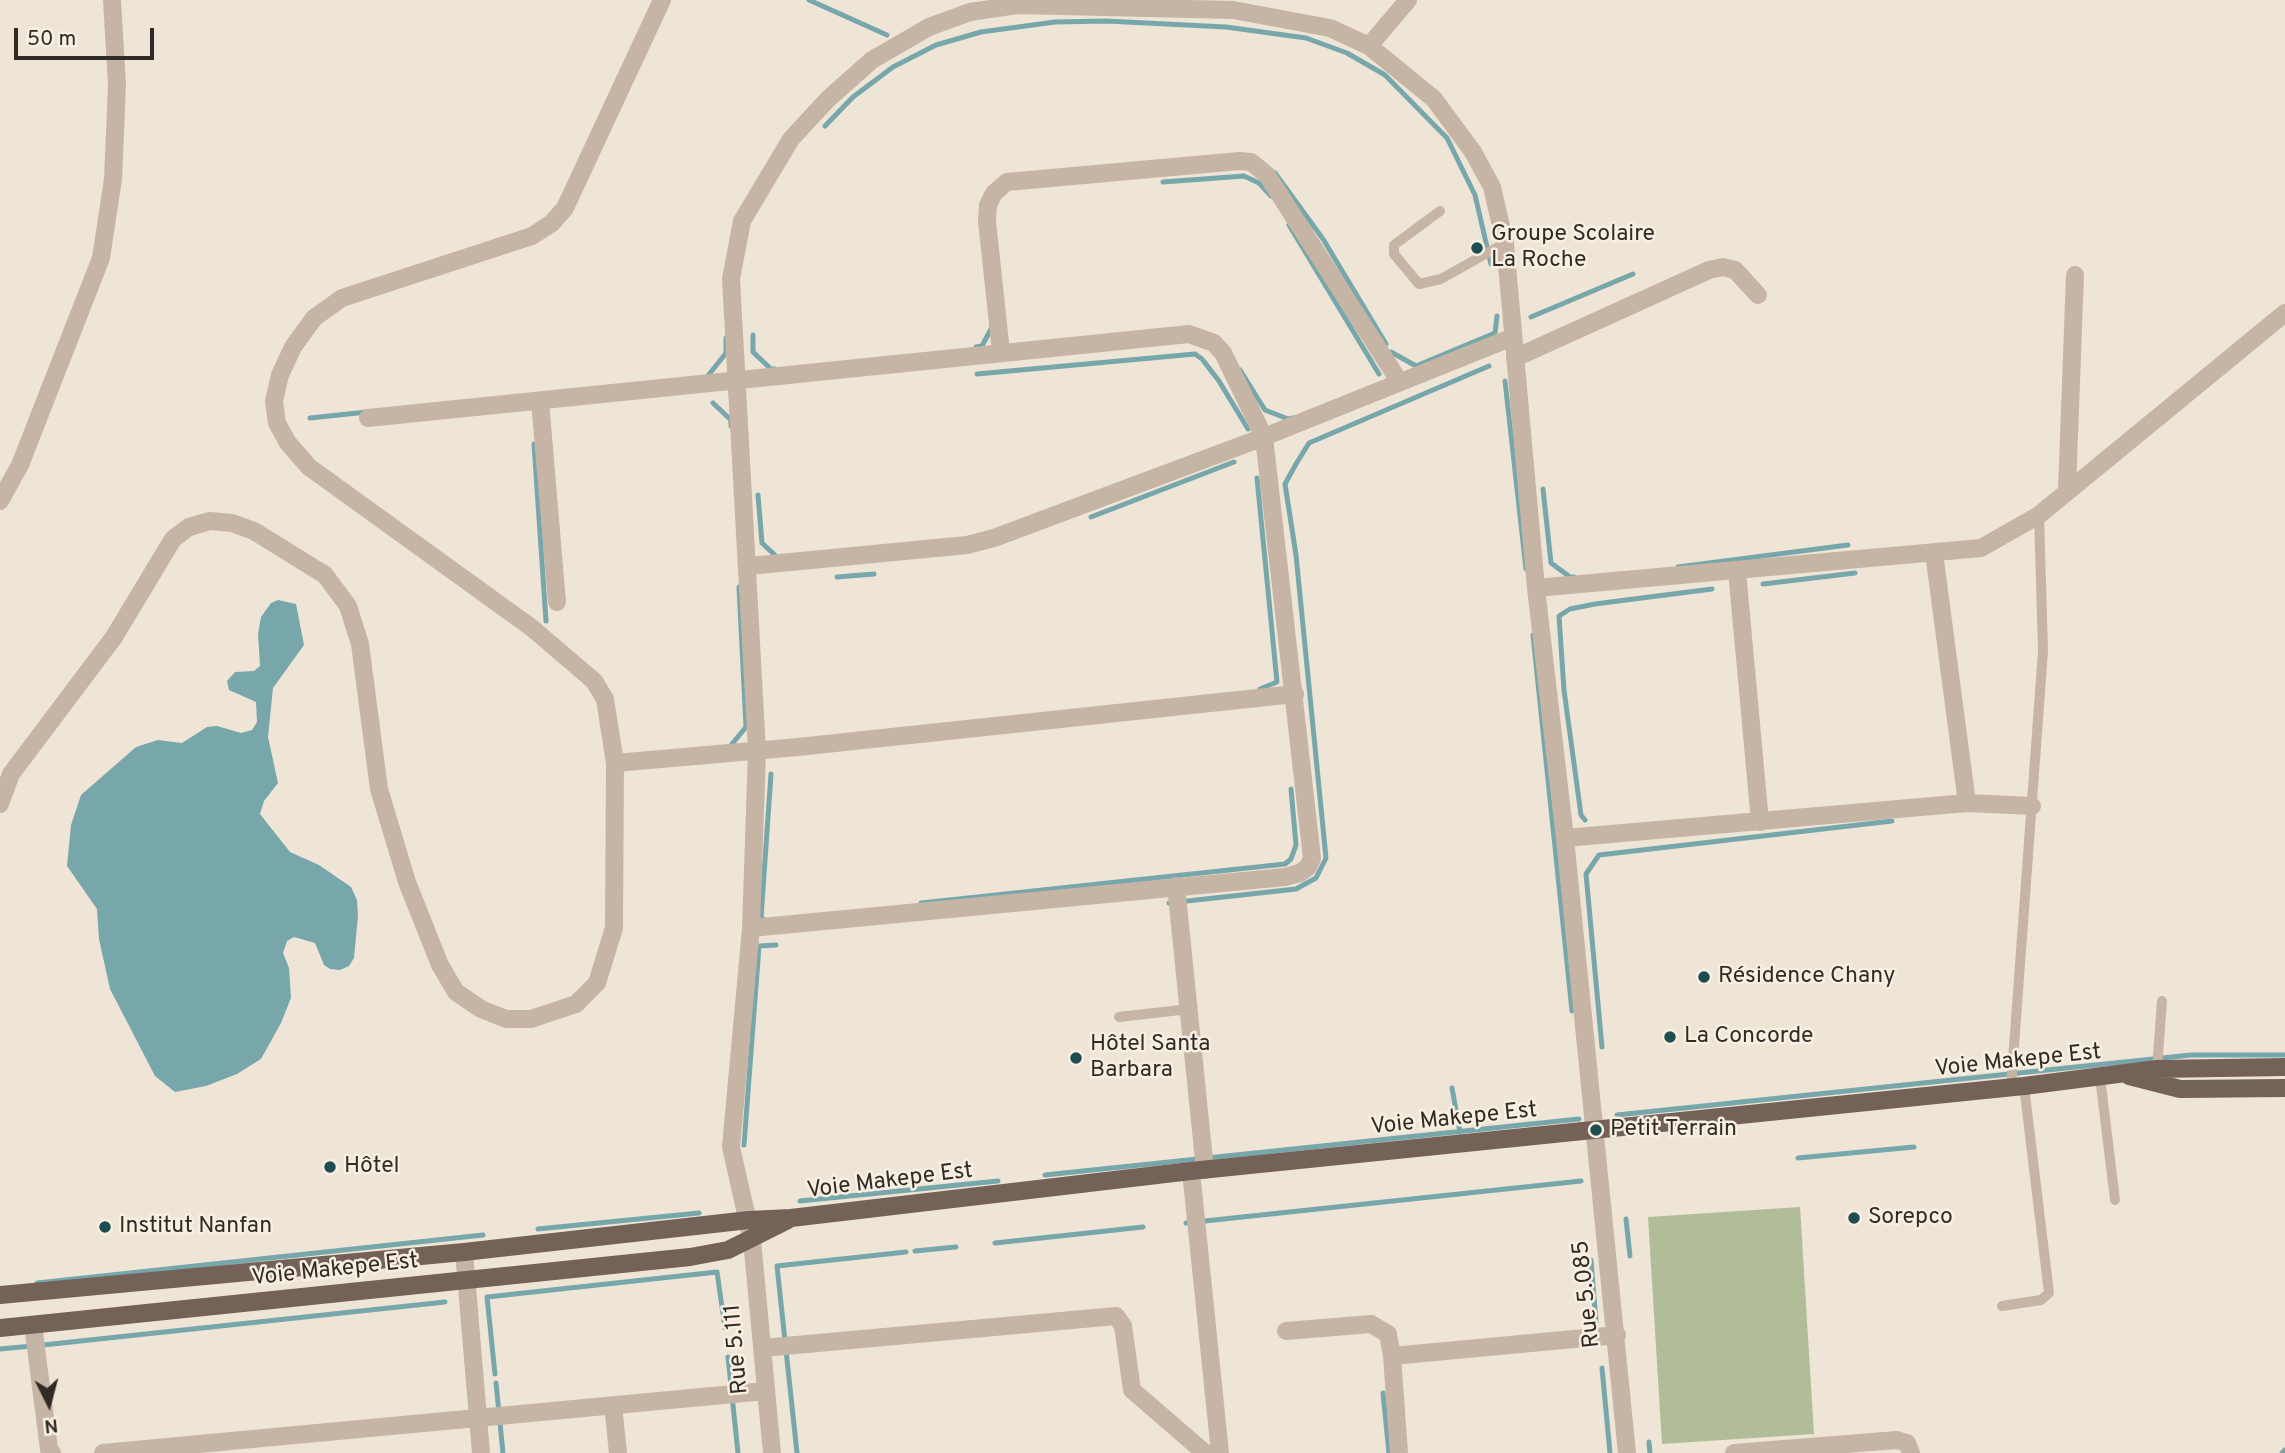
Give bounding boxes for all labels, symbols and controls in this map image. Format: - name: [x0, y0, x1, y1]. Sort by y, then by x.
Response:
- scale bar: [18, 14, 158, 58]
- text: 50 m: [27, 26, 76, 53]
- place label: Groupe Scolaire La Roche: [1491, 221, 1655, 275]
- marker: Groupe Scolaire La Roche: [1469, 240, 1485, 256]
- place label: Résidence Chany: [1718, 963, 1895, 991]
- marker: Résidence Chany: [1696, 969, 1712, 985]
- place label: La Concorde: [1684, 1023, 1813, 1051]
- marker: La Concorde: [1662, 1029, 1678, 1045]
- place label: Hôtel Santa Barbara: [1090, 1031, 1210, 1085]
- street label: Voie Makepe Est: [1933, 1040, 2103, 1084]
- marker: Hôtel Santa Barbara: [1068, 1050, 1084, 1066]
- street label: Voie Makepe Est: [1369, 1098, 1539, 1142]
- place label: Petit Terrain: [1610, 1116, 1737, 1144]
- marker: Petit Terrain: [1588, 1122, 1604, 1138]
- place label: Hôtel: [344, 1153, 400, 1181]
- street label: Voie Makepe Est: [805, 1158, 975, 1206]
- marker: Hôtel: [322, 1159, 338, 1175]
- place label: Sorepco: [1868, 1204, 1953, 1232]
- marker: Sorepco: [1846, 1210, 1862, 1226]
- place label: Institut Nanfan: [119, 1213, 272, 1241]
- marker: Institut Nanfan: [97, 1219, 113, 1235]
- street label: Rue 5.085: [1569, 1239, 1607, 1349]
- street label: Voie Makepe Est: [250, 1249, 420, 1293]
- street label: Rue 5.111: [720, 1303, 756, 1395]
- north arrow: [14, 1369, 84, 1439]
- text: N: [43, 1412, 59, 1438]

